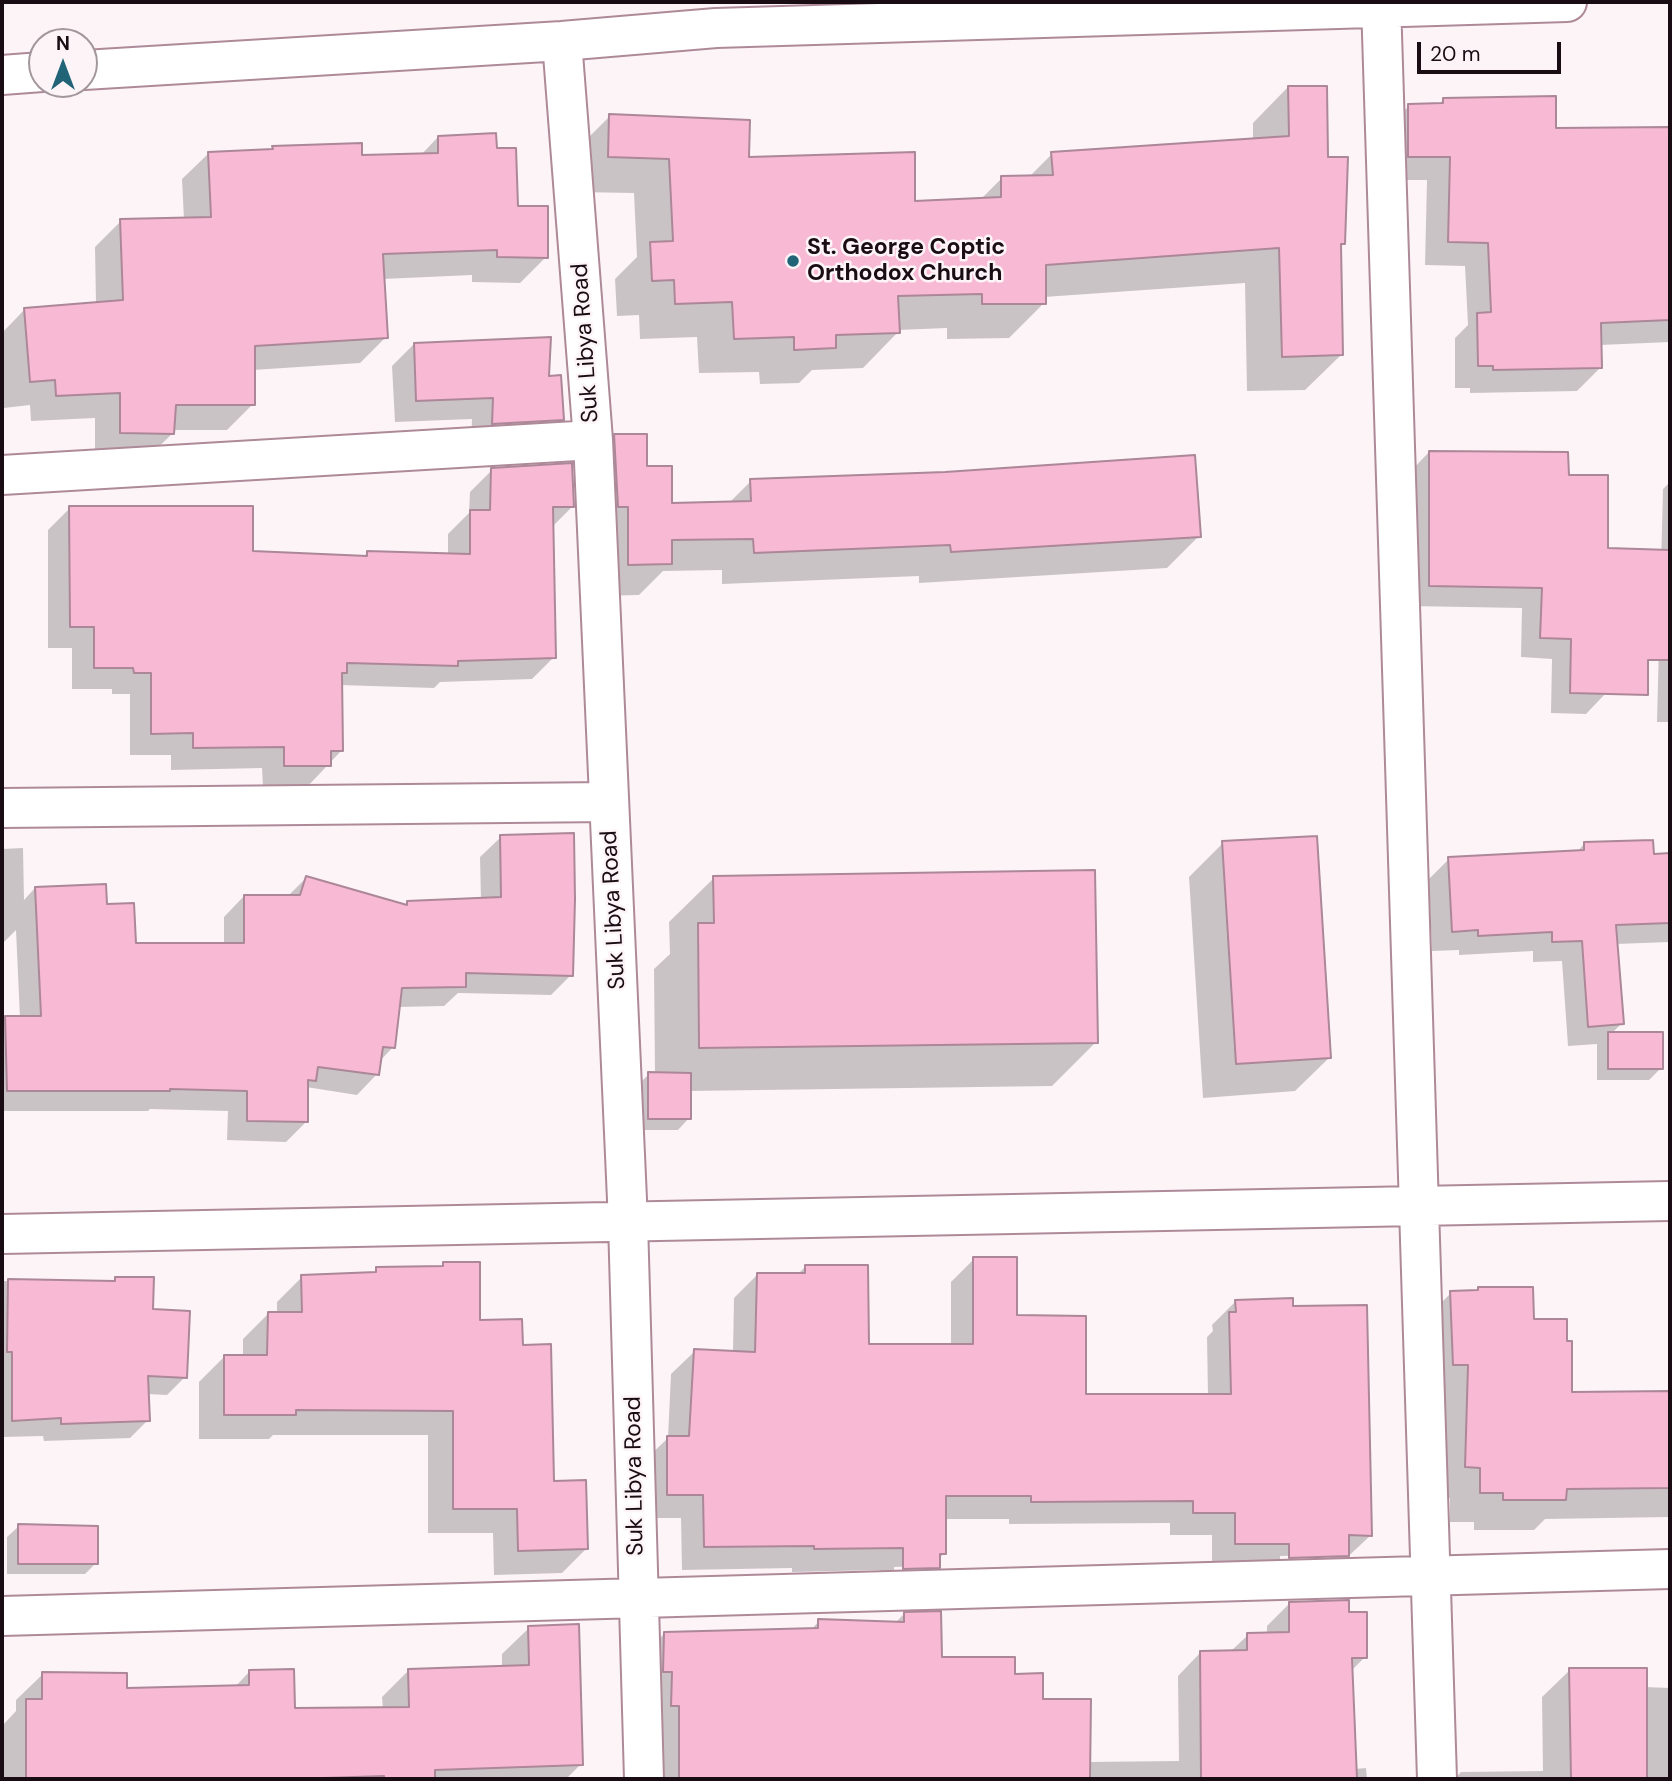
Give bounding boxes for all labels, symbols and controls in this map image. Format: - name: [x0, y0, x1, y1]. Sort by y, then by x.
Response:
- north arrow: [28, 28, 98, 98]
- scale bar: [1420, 28, 1564, 72]
- text: N: [56, 31, 70, 56]
- text: 20 m: [1430, 40, 1481, 68]
- place label: St. George Coptic Orthodox Church: [807, 234, 1005, 288]
- marker: St. George Coptic Orthodox Church: [785, 253, 801, 269]
- street label: Suk Libya Road: [567, 262, 605, 424]
- street label: Suk Libya Road: [596, 830, 632, 990]
- street label: Suk Libya Road: [620, 1396, 650, 1556]

